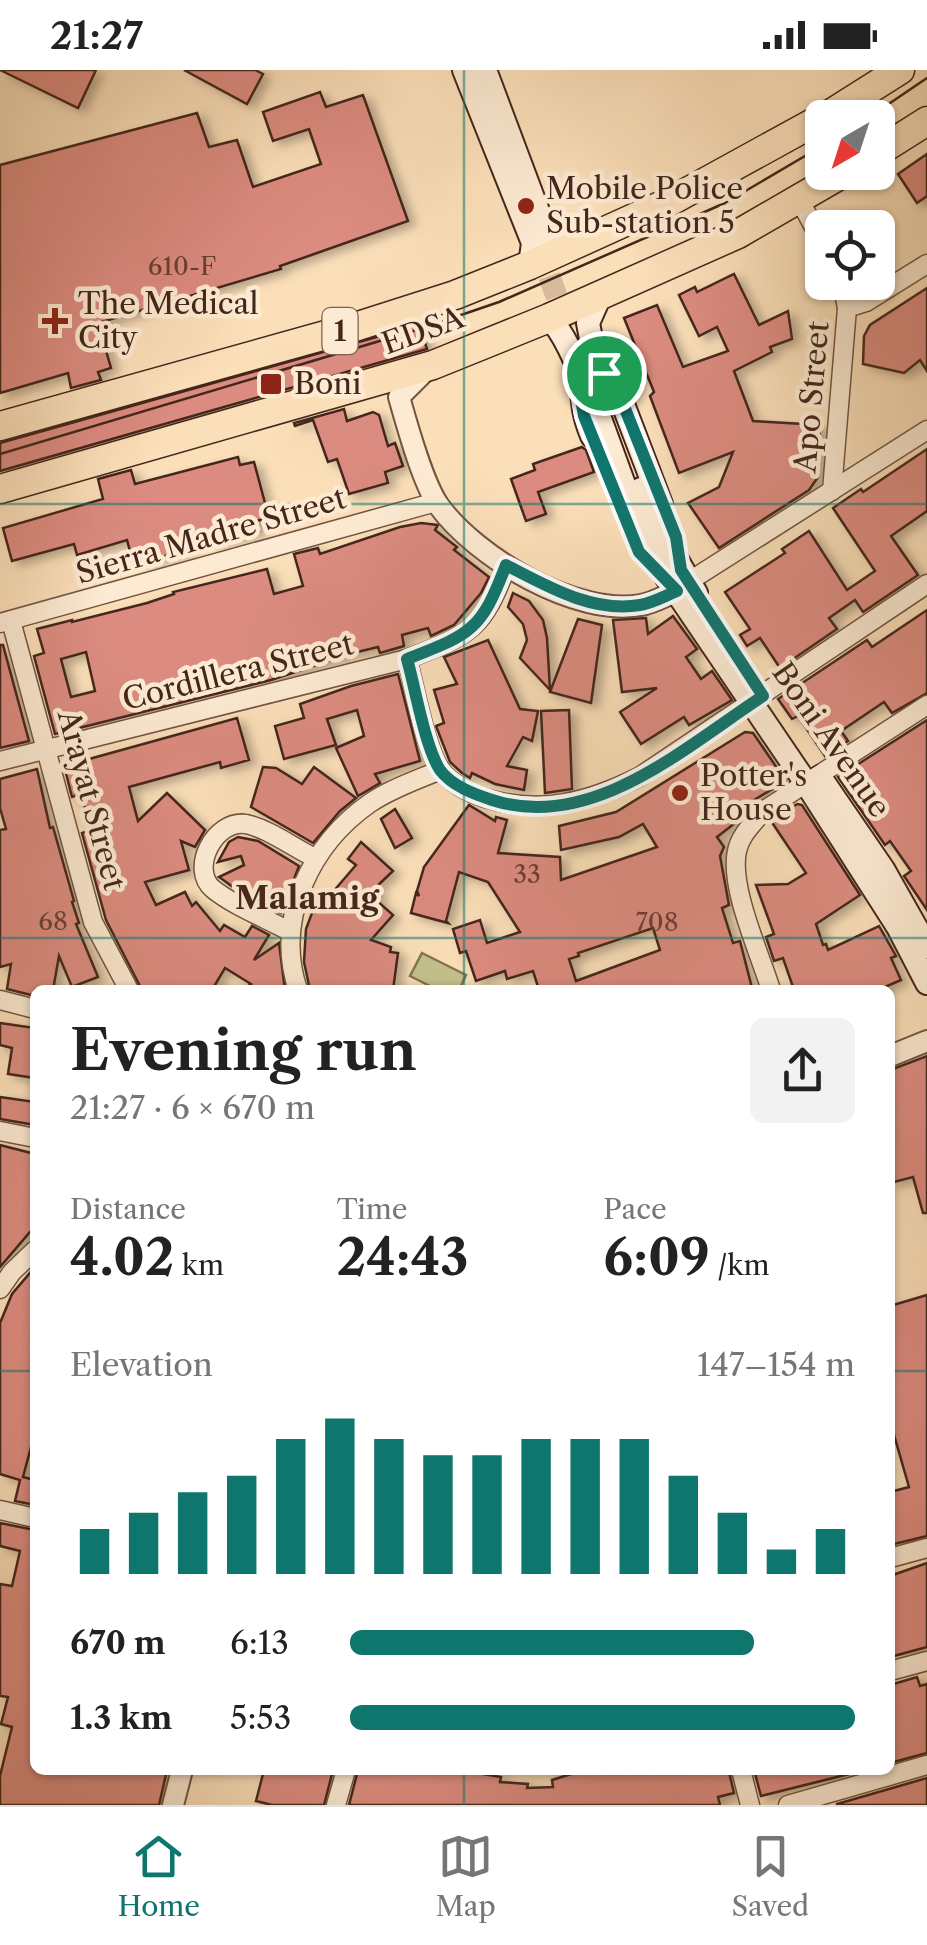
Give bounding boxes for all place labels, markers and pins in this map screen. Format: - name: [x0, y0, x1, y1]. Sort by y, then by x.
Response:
- place label: Mobile Police Sub-station 5: [546, 170, 743, 241]
- marker: Mobile Police Sub-station 5: [515, 195, 537, 217]
- place label: The Medical City: [78, 285, 258, 356]
- marker: The Medical City: [42, 308, 68, 334]
- pin: [562, 331, 647, 416]
- place label: Boni: [294, 365, 361, 402]
- marker: Boni: [258, 371, 284, 397]
- place label: Potter's House: [700, 757, 807, 828]
- marker: Potter's House: [669, 782, 691, 804]

